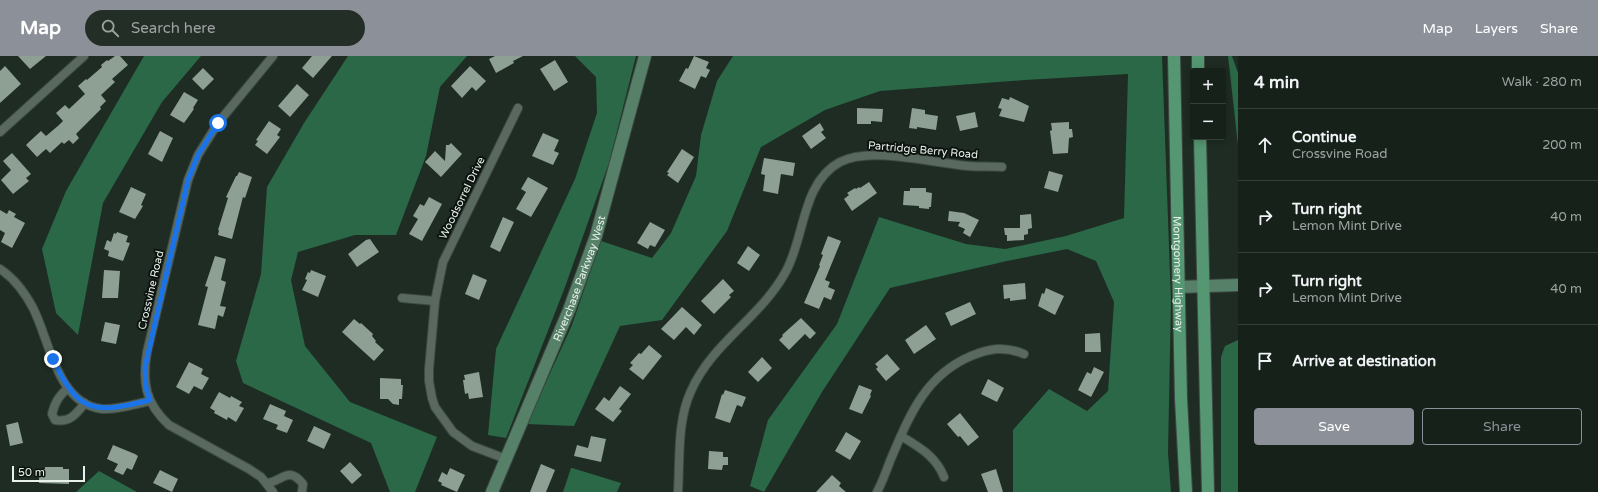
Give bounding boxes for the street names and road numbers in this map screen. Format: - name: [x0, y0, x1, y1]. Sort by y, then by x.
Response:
- street label: Partridge Berry Road: [868, 139, 979, 161]
- street label: Woodsorrel Drive: [436, 155, 488, 241]
- street label: Riverchase Parkway West: [550, 214, 608, 343]
- street label: Montgomery Highway: [1171, 216, 1186, 332]
- street label: Crossvine Road: [136, 249, 166, 331]

